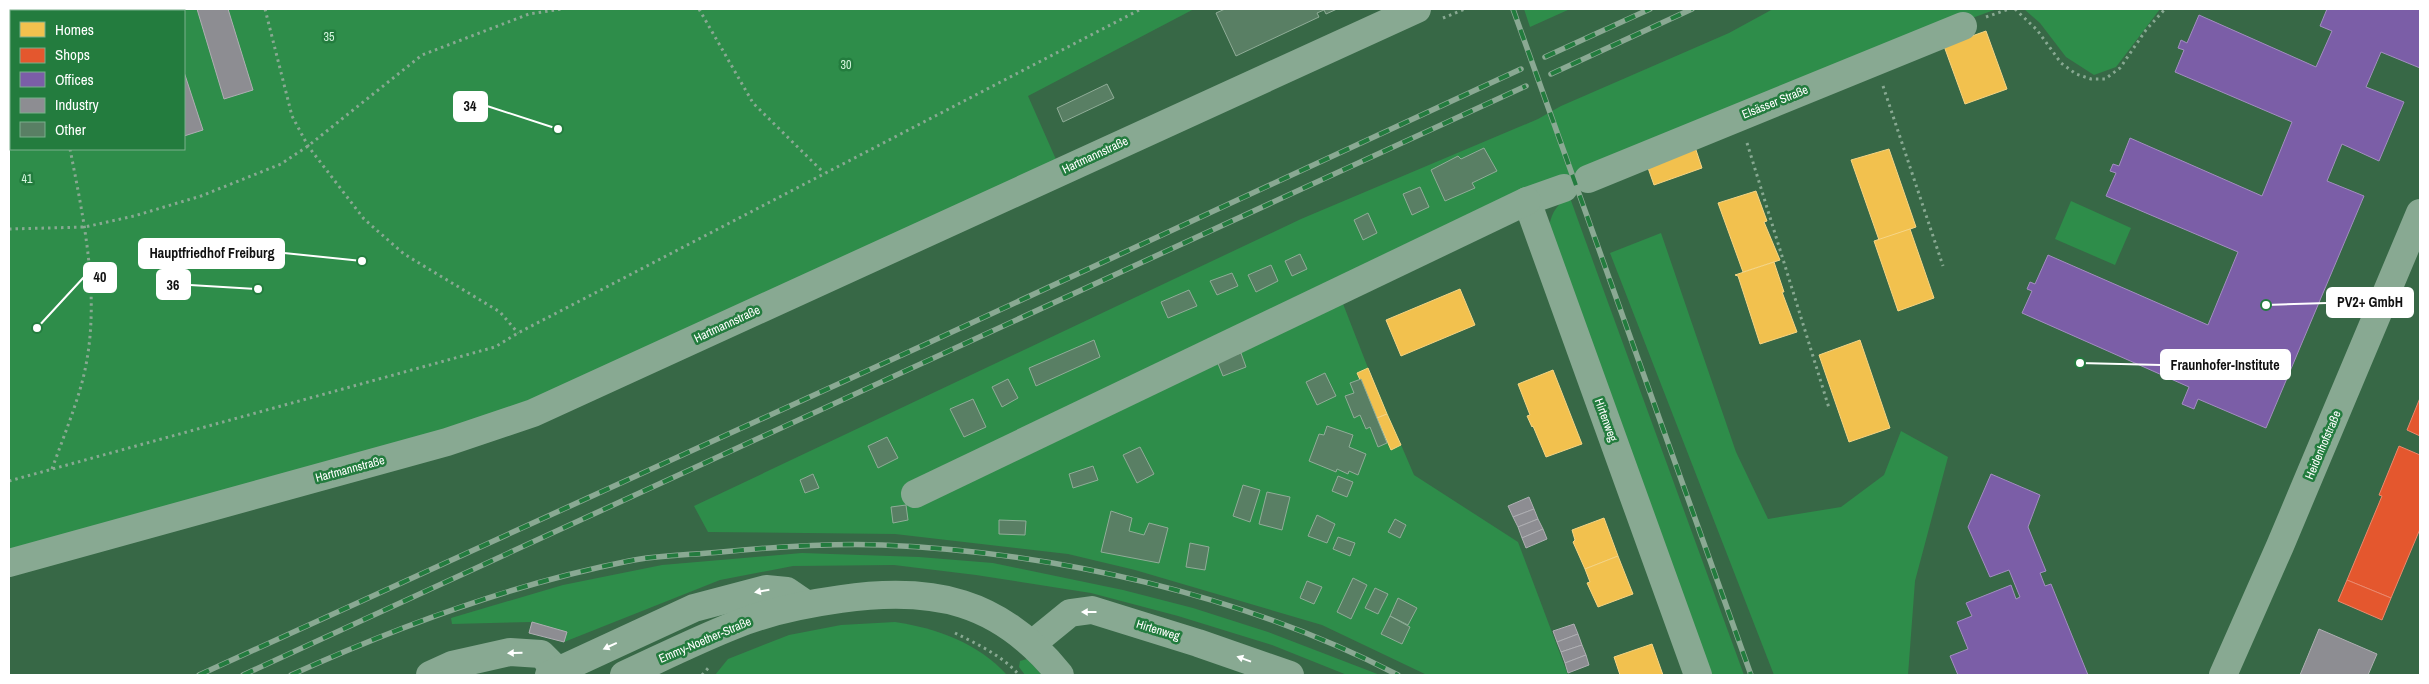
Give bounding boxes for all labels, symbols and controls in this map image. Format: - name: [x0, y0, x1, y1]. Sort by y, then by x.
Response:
- legend: [10, 10, 185, 150]
- text: Homes: [55, 19, 94, 40]
- park label: 35: [324, 29, 335, 45]
- text: Shops: [55, 44, 90, 65]
- park label: 30: [841, 57, 851, 73]
- text: Offices: [55, 69, 94, 90]
- street label: Elsässer Straße: [1740, 81, 1810, 123]
- callout: 34: [454, 92, 487, 121]
- text: Industry: [55, 94, 100, 115]
- text: 34: [464, 97, 477, 115]
- text: Other: [55, 119, 86, 140]
- street label: Hartmannstraße: [1059, 133, 1131, 177]
- park label: 41: [22, 171, 33, 187]
- callout: Hauptfriedhof Freiburg: [139, 239, 284, 268]
- text: Hauptfriedhof Freiburg: [149, 244, 275, 262]
- callout: 40: [84, 263, 116, 292]
- text: 40: [94, 268, 106, 286]
- callout: 36: [157, 270, 190, 299]
- text: 36: [167, 276, 179, 294]
- callout: PV2+ GmbH: [2327, 288, 2413, 317]
- text: PV2+ GmbH: [2337, 293, 2403, 311]
- street label: Hartmannstraße: [691, 302, 763, 346]
- callout: Fraunhofer-Institute: [2161, 350, 2290, 379]
- text: Fraunhofer-Institute: [2170, 356, 2280, 374]
- street label: Hirtenweg: [1591, 396, 1621, 444]
- street label: Heidenhofstraße: [2301, 408, 2345, 482]
- street label: Hartmannstraße: [314, 452, 386, 486]
- one-way arrow: [753, 587, 769, 595]
- one-way arrow: [1081, 607, 1097, 615]
- street label: Emmy-Noether-Straße: [656, 613, 754, 667]
- street label: Hirtenweg: [1134, 616, 1182, 644]
- one-way arrow: [603, 643, 617, 651]
- one-way arrow: [507, 649, 523, 657]
- one-way arrow: [1236, 655, 1251, 663]

